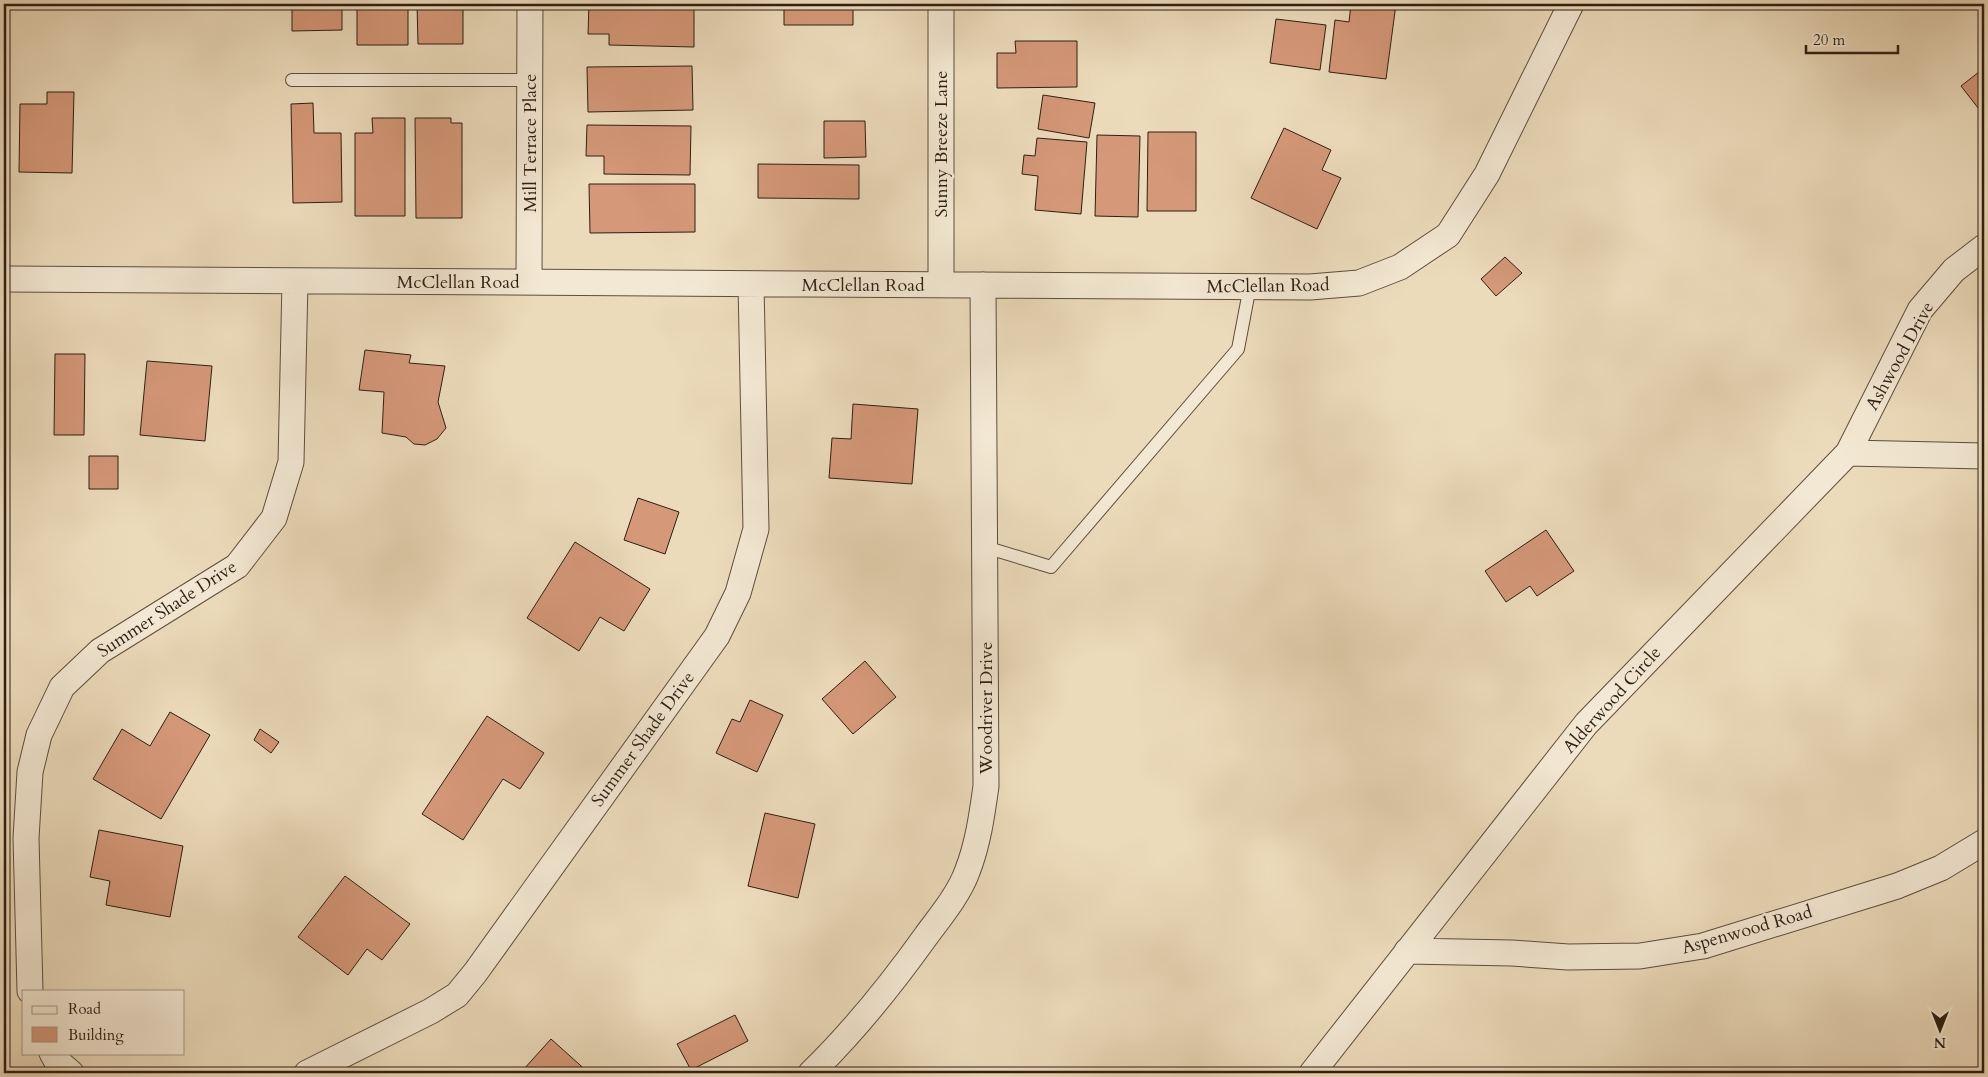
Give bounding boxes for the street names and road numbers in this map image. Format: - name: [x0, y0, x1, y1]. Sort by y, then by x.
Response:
- street label: Sunny Breeze Lane: [929, 71, 954, 217]
- street label: Mill Terrace Place: [518, 74, 543, 212]
- street label: McClellan Road: [396, 270, 520, 295]
- street label: McClellan Road: [1206, 272, 1330, 300]
- street label: McClellan Road: [801, 273, 925, 298]
- street label: Ashwood Drive: [1860, 297, 1940, 415]
- street label: Summer Shade Drive: [92, 554, 242, 664]
- street label: Alderwood Circle: [1557, 641, 1667, 759]
- street label: Woodriver Drive: [974, 642, 999, 775]
- street label: Summer Shade Drive: [585, 666, 701, 812]
- street label: Aspenwood Road: [1679, 899, 1816, 961]

